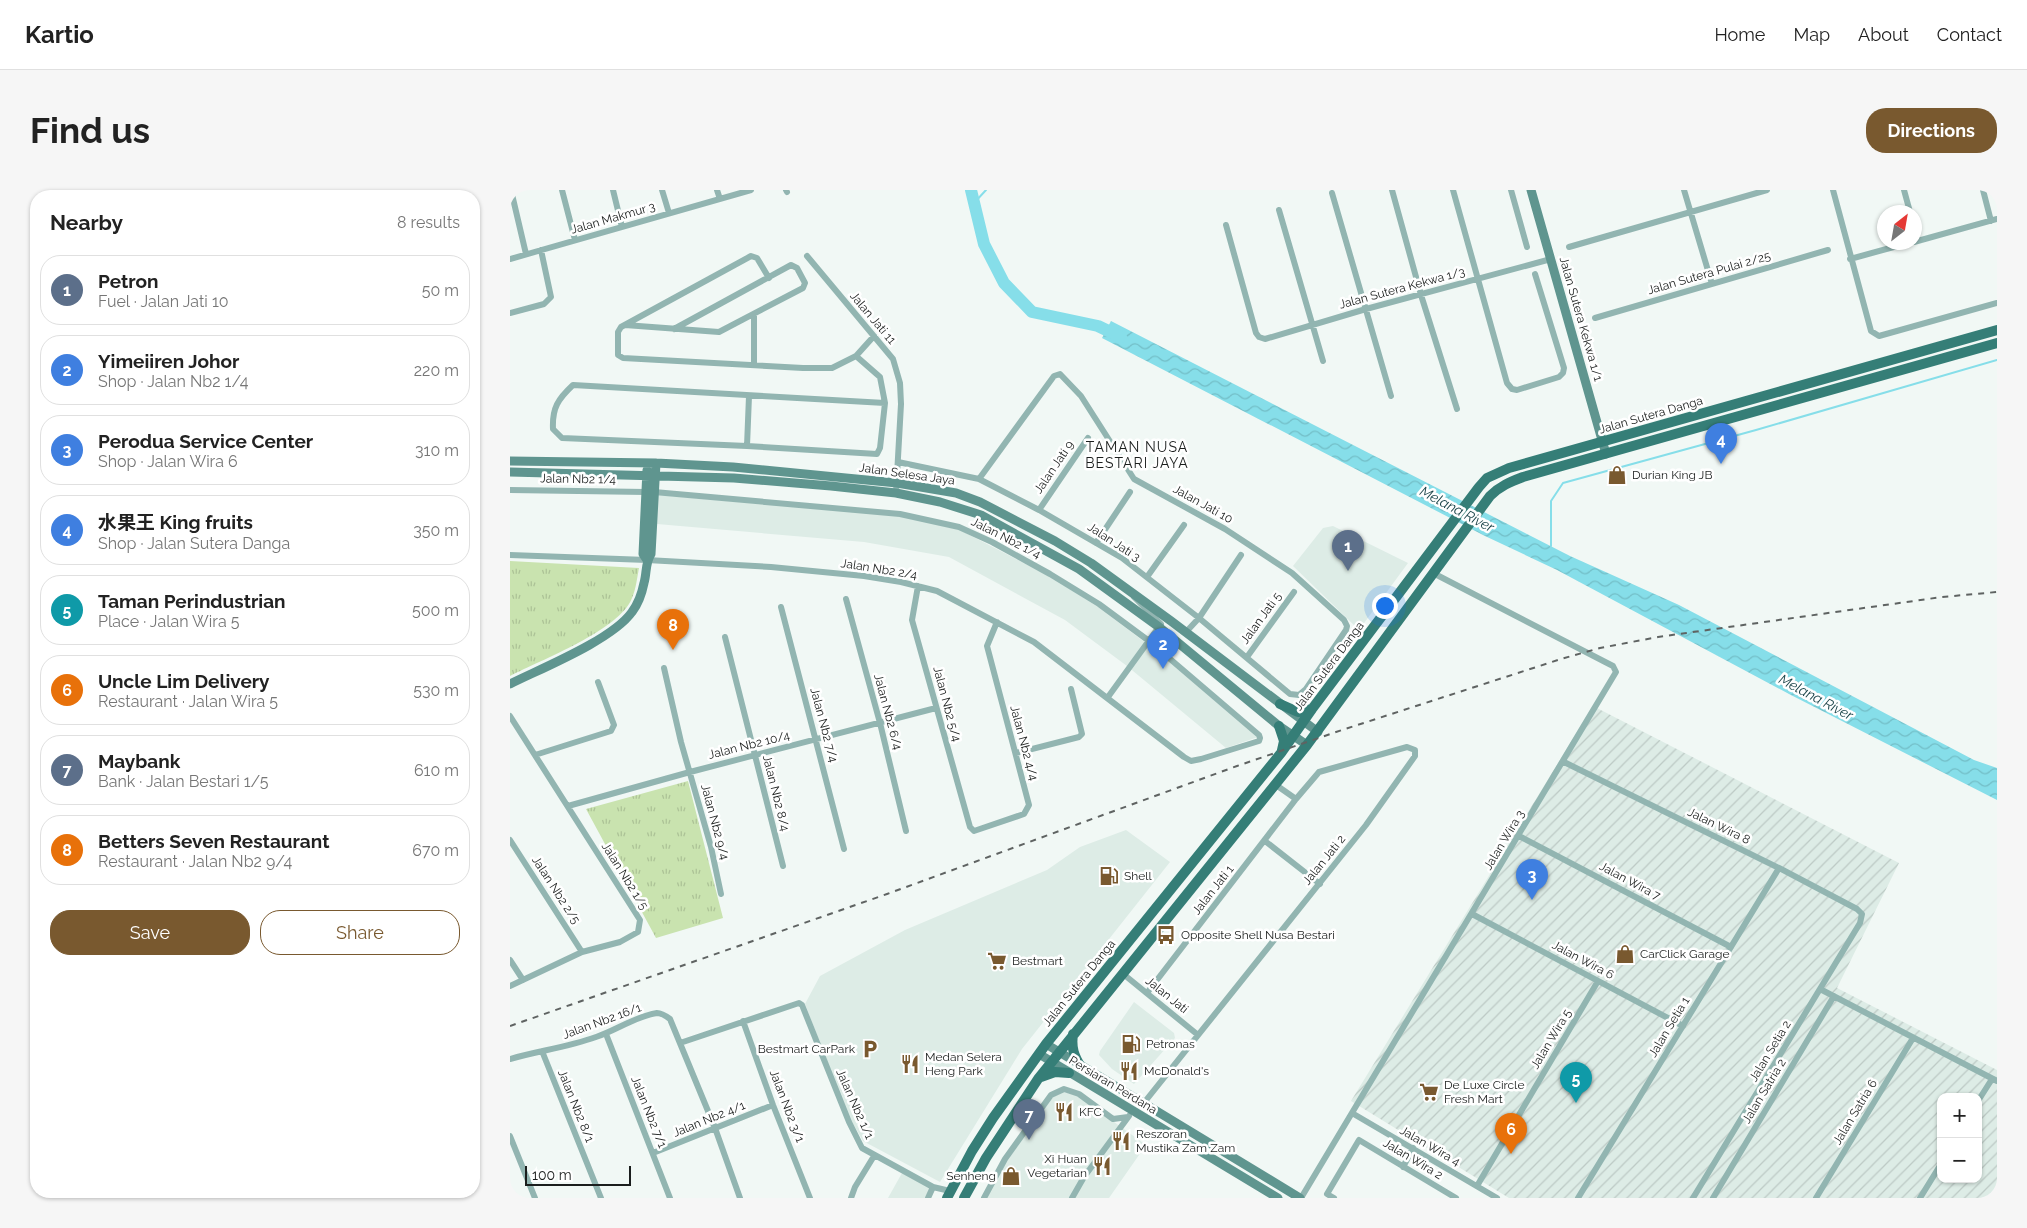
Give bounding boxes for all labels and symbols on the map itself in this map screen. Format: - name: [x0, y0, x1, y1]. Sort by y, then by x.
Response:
- street label: Jalan Makmur 3: [569, 199, 657, 237]
- north arrow: [1877, 205, 1922, 250]
- street label: Jalan Sutera Pulai 2/25: [1646, 249, 1773, 297]
- street label: Jalan Sutera Kekwa 1/1: [1557, 255, 1605, 383]
- street label: Jalan Sutera Kekwa 1/3: [1338, 264, 1466, 312]
- street label: Jalan Jati 11: [847, 289, 899, 347]
- street label: Jalan Sutera Danga: [1598, 393, 1704, 437]
- pin: 4: [1705, 423, 1737, 464]
- street label: Jalan Jati 9: [1031, 438, 1077, 496]
- district label: TAMAN NUSA BESTARI JAYA: [1085, 439, 1189, 471]
- street label: Jalan Selesa Jaya: [858, 460, 956, 488]
- shop icon: Durian King JB: [1606, 464, 1628, 486]
- place label: Durian King JB: [1632, 468, 1712, 482]
- street label: Jalan Nb2 1/4: [540, 471, 617, 487]
- street label: Jalan Jati 10: [1171, 482, 1235, 526]
- water label: Melana River: [1417, 483, 1498, 536]
- street label: Jalan Nb2 1/4: [969, 515, 1043, 562]
- street label: Jalan Jati 3: [1085, 520, 1143, 564]
- pin: 1: [1332, 530, 1364, 571]
- street label: Jalan Nb2 2/4: [840, 556, 919, 582]
- street label: Jalan Jati 5: [1238, 589, 1285, 646]
- your location: [1372, 593, 1398, 619]
- pin: 8: [657, 609, 689, 650]
- street label: Jalan Sutera Danga: [1291, 619, 1367, 713]
- pin: 2: [1147, 628, 1179, 669]
- street label: Jalan Nb2 5/4: [930, 665, 964, 744]
- water label: Melana River: [1776, 671, 1857, 724]
- street label: Jalan Nb2 6/4: [871, 673, 905, 752]
- street label: Jalan Nb2 7/4: [807, 686, 841, 764]
- street label: Jalan Nb2 4/4: [1007, 704, 1041, 783]
- street label: Jalan Nb2 10/4: [707, 728, 791, 762]
- street label: Jalan Nb2 8/4: [760, 754, 792, 833]
- street label: Jalan Nb2 9/4: [698, 783, 732, 862]
- street label: Jalan Wira 8: [1685, 805, 1753, 847]
- street label: Jalan Wira 3: [1481, 808, 1527, 872]
- street label: Jalan Jati 2: [1300, 832, 1348, 888]
- street label: Jalan Nb2 1/5: [599, 840, 651, 913]
- street label: Jalan Nb2 2/5: [529, 854, 583, 927]
- pin: 3: [1516, 859, 1548, 900]
- street label: Jalan Wira 7: [1597, 859, 1663, 903]
- street label: Jalan Jati 1: [1189, 863, 1237, 917]
- fuel station icon: Shell: [1098, 865, 1120, 887]
- place label: Shell: [1124, 869, 1153, 883]
- bus stop icon: Opposite Shell Nusa Bestari: [1155, 924, 1177, 946]
- place label: Opposite Shell Nusa Bestari: [1181, 928, 1335, 942]
- street label: Jalan Sutera Danga: [1040, 937, 1118, 1029]
- street label: Jalan Wira 6: [1550, 938, 1616, 982]
- shop icon: CarClick Garage: [1614, 943, 1636, 965]
- place label: CarClick Garage: [1640, 947, 1729, 961]
- supermarket icon: Bestmart: [986, 950, 1008, 972]
- place label: Bestmart: [1012, 954, 1063, 968]
- street label: Jalan Jati: [1143, 974, 1191, 1016]
- street label: Jalan Setia 1: [1646, 994, 1692, 1060]
- street label: Jalan Nb2 16/1: [561, 1000, 643, 1042]
- street label: Jalan Wira 5: [1528, 1006, 1575, 1071]
- street label: Jalan Setia 2: [1746, 1018, 1794, 1084]
- fuel station icon: Petronas: [1120, 1033, 1142, 1055]
- place label: Petronas: [1146, 1037, 1195, 1051]
- parking icon: Bestmart CarPark: [859, 1038, 881, 1060]
- place label: Bestmart CarPark: [758, 1042, 856, 1056]
- place label: Medan Selera Heng Park: [925, 1050, 1002, 1078]
- restaurant icon: Medan Selera Heng Park: [899, 1053, 921, 1075]
- street label: Persiaran Perdana: [1066, 1053, 1160, 1117]
- street label: Jalan Satria 2: [1739, 1056, 1789, 1126]
- restaurant icon: McDonald's: [1118, 1060, 1140, 1082]
- pin: 5: [1560, 1062, 1592, 1103]
- place label: McDonald's: [1144, 1064, 1209, 1078]
- street label: Jalan Nb2 1/1: [833, 1067, 877, 1141]
- street label: Jalan Nb2 8/1: [555, 1068, 597, 1144]
- street label: Jalan Nb2 3/1: [767, 1068, 807, 1144]
- street label: Jalan Nb2 7/1: [628, 1074, 670, 1150]
- street label: Jalan Satria 6: [1830, 1077, 1880, 1147]
- place label: De Luxe Circle Fresh Mart: [1444, 1078, 1524, 1106]
- supermarket icon: De Luxe Circle Fresh Mart: [1418, 1081, 1440, 1103]
- street label: Jalan Nb2 4/1: [671, 1098, 747, 1140]
- pin: 7: [1013, 1099, 1045, 1140]
- restaurant icon: KFC: [1053, 1101, 1075, 1123]
- place label: KFC: [1079, 1105, 1102, 1119]
- pin: 6: [1495, 1113, 1527, 1154]
- street label: Jalan Wira 4: [1397, 1123, 1463, 1169]
- place label: Reszoran Mustika Zam Zam: [1136, 1127, 1235, 1155]
- restaurant icon: Reszoran Mustika Zam Zam: [1110, 1130, 1132, 1152]
- street label: Jalan Wira 2: [1381, 1136, 1445, 1182]
- place label: Xi Huan Vegetarian: [1027, 1152, 1087, 1180]
- restaurant icon: Xi Huan Vegetarian: [1091, 1155, 1113, 1177]
- scale bar: [525, 1163, 631, 1186]
- shop icon: Senheng: [1000, 1165, 1022, 1187]
- place label: Senheng: [946, 1169, 996, 1183]

